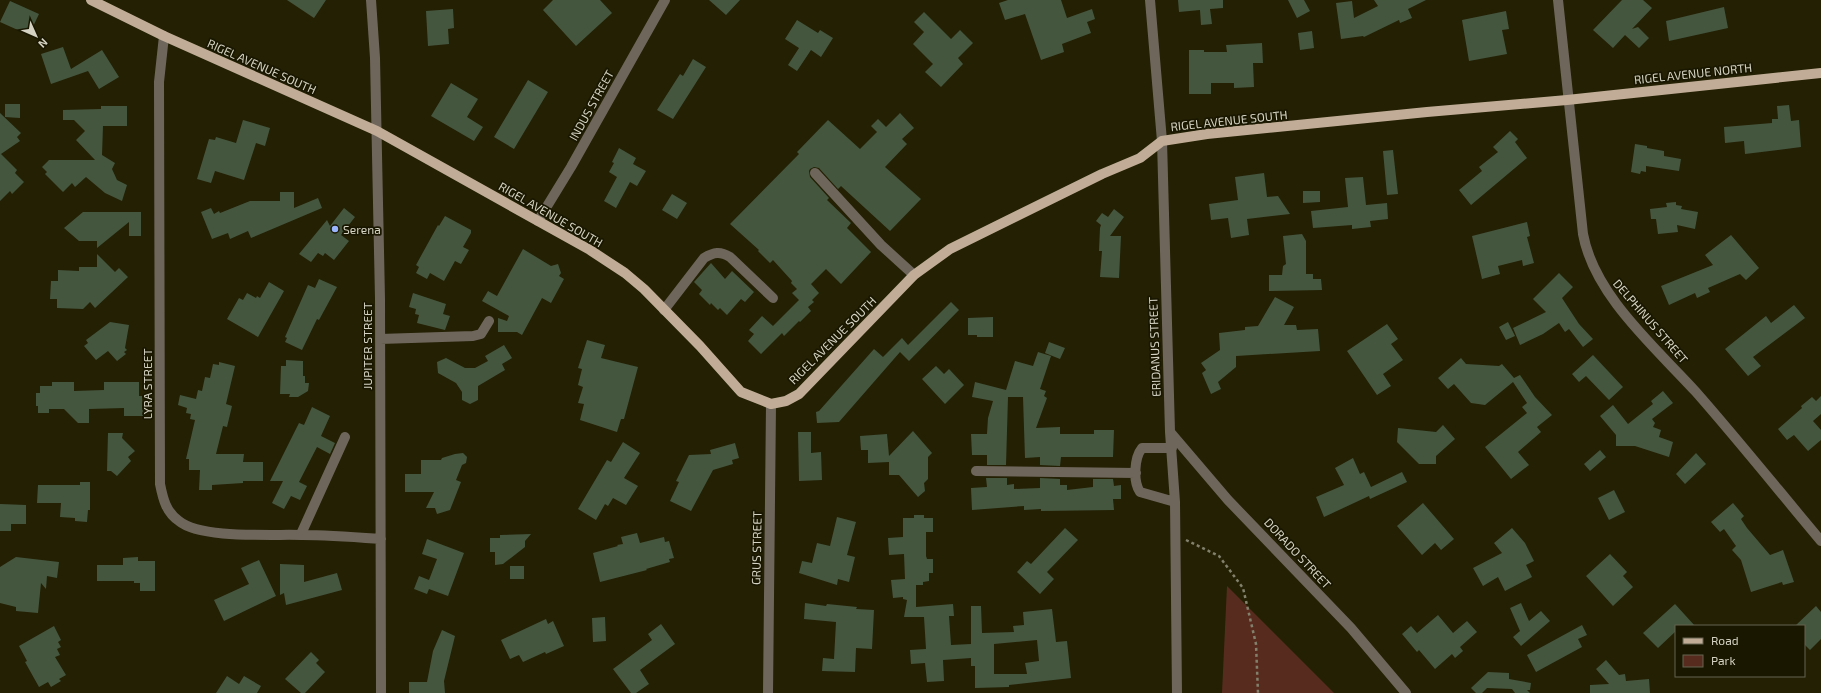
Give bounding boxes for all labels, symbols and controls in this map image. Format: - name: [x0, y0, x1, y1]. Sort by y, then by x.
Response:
- north arrow: [16, 16, 56, 56]
- text: N: [36, 36, 51, 51]
- street label: RIGEL AVENUE SOUTH: [205, 36, 319, 96]
- street label: RIGEL AVENUE NORTH: [1633, 60, 1753, 86]
- street label: INDUS STREET: [566, 67, 616, 143]
- street label: RIGEL AVENUE SOUTH: [1170, 107, 1288, 133]
- street label: RIGEL AVENUE SOUTH: [497, 178, 605, 250]
- place label: Serena: [343, 222, 381, 236]
- marker: Serena: [330, 224, 340, 234]
- street label: DELPHINUS STREET: [1611, 276, 1691, 366]
- street label: RIGEL AVENUE SOUTH: [785, 293, 879, 387]
- street label: ERIDANUS STREET: [1145, 297, 1163, 397]
- street label: JUPITER STREET: [360, 302, 374, 390]
- street label: LYRA STREET: [140, 349, 154, 419]
- street label: GRUS STREET: [748, 511, 764, 585]
- street label: DORADO STREET: [1262, 515, 1334, 591]
- legend: [1675, 625, 1805, 677]
- text: Road: [1711, 633, 1739, 647]
- text: Park: [1711, 653, 1736, 667]

